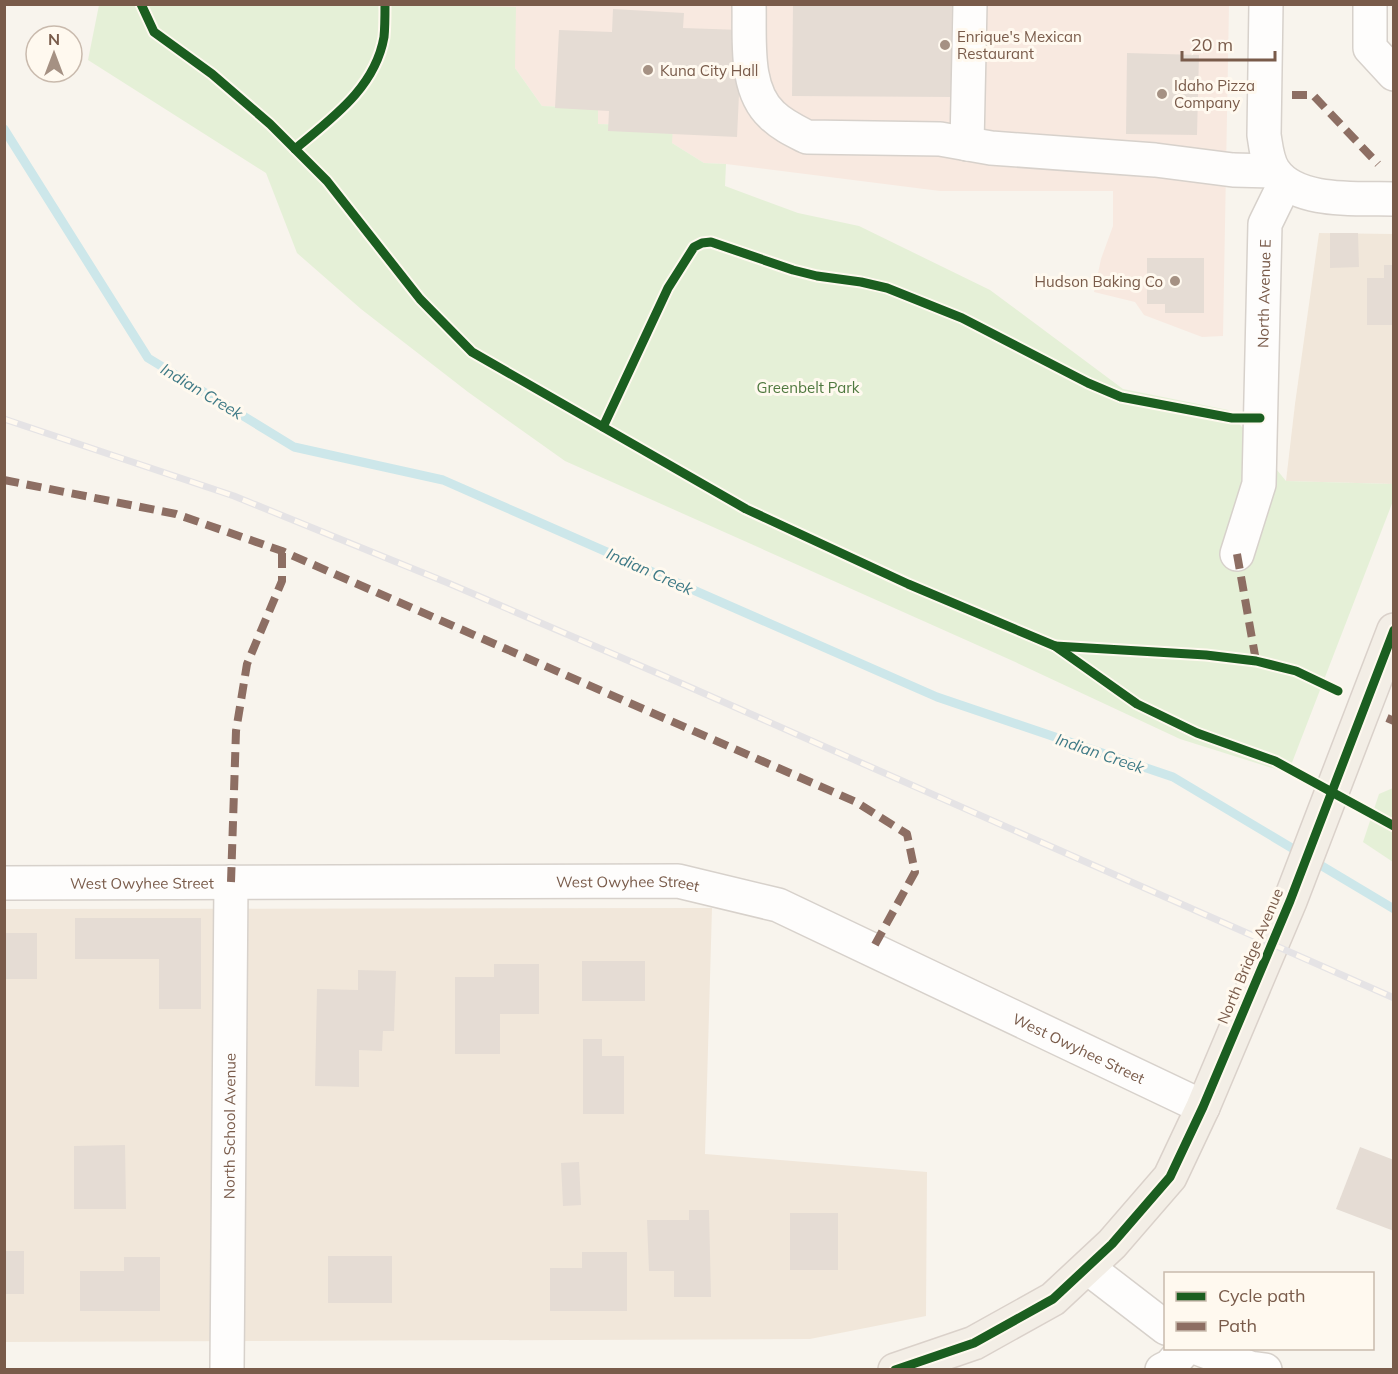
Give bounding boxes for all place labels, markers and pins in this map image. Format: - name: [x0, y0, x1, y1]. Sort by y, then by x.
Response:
- place label: Enrique's Mexican Restaurant: [957, 27, 1082, 63]
- marker: Enrique's Mexican Restaurant: [938, 38, 952, 52]
- place label: Kuna City Hall: [660, 61, 758, 80]
- marker: Kuna City Hall: [641, 63, 655, 77]
- place label: Idaho Pizza Company: [1174, 76, 1255, 112]
- marker: Idaho Pizza Company: [1155, 87, 1169, 101]
- place label: Hudson Baking Co: [1035, 272, 1163, 291]
- marker: Hudson Baking Co: [1168, 274, 1182, 288]

